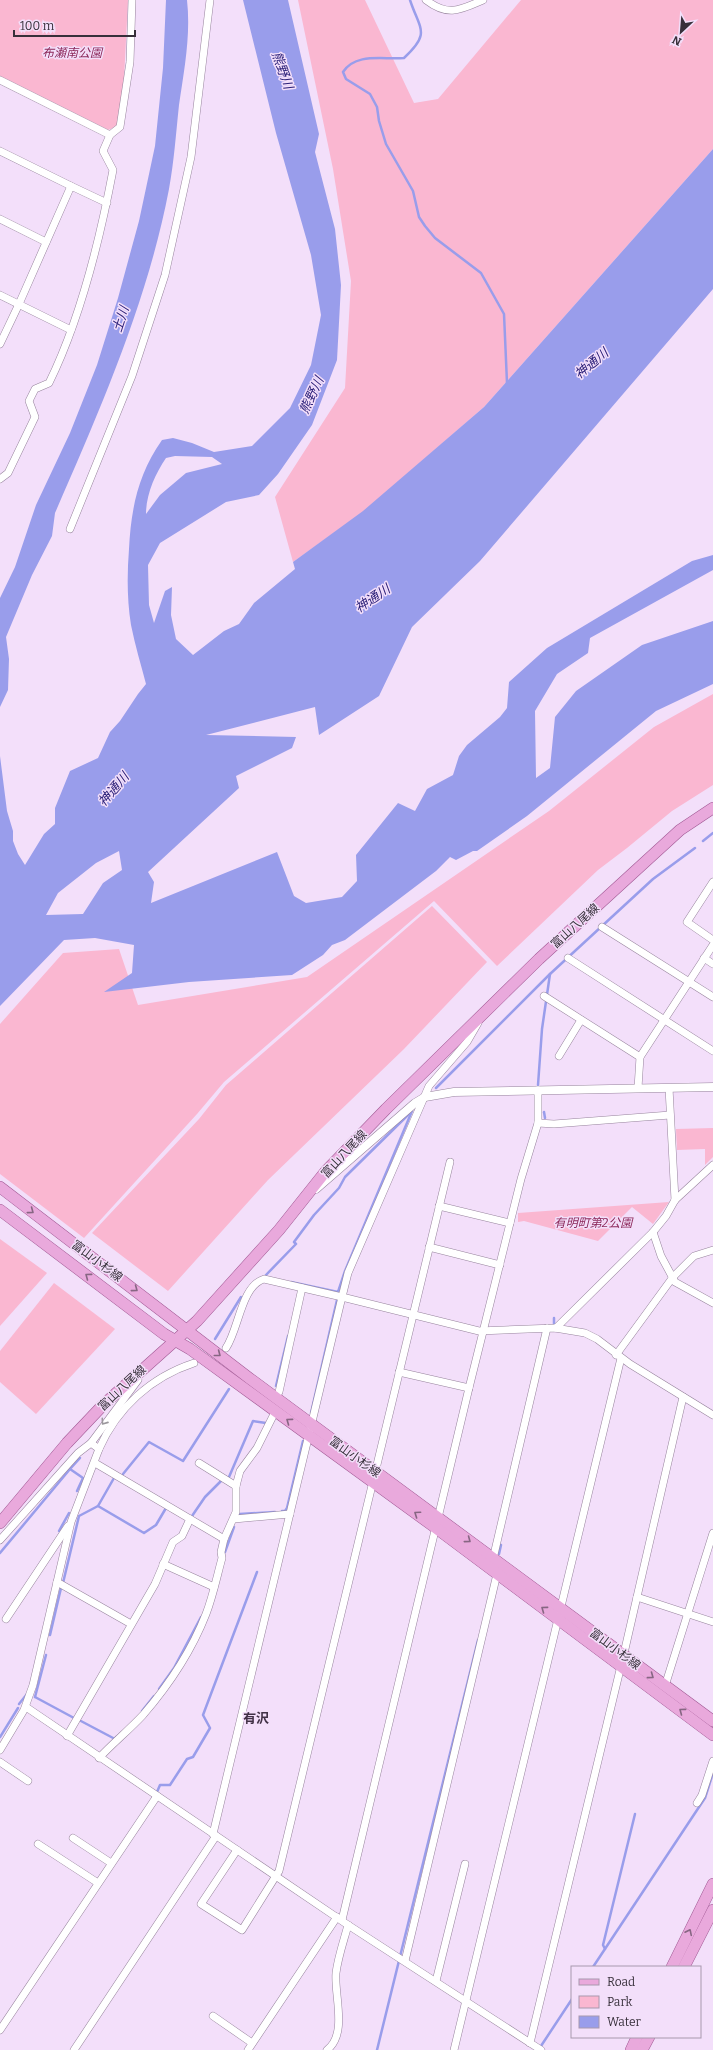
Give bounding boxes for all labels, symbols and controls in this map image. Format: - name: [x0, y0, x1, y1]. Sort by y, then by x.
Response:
- scale bar: [14, 12, 135, 38]
- north arrow: [661, 12, 701, 52]
- text: 100 m: [20, 19, 55, 33]
- text: N: [670, 33, 684, 48]
- park label: 布瀬南公園: [42, 46, 104, 60]
- water label: 熊野川: [269, 49, 297, 93]
- water label: 土川: [109, 303, 132, 334]
- water label: 神通川: [572, 344, 613, 382]
- water label: 熊野川: [296, 373, 327, 416]
- water label: 神通川: [352, 580, 394, 616]
- water label: 神通川: [95, 768, 133, 809]
- street label: 富山八尾線: [548, 901, 602, 951]
- street label: 富山八尾線: [318, 1127, 370, 1181]
- one-way arrow: [27, 1206, 34, 1214]
- park label: 有明町第2公園: [554, 1216, 634, 1230]
- street label: 富山小杉線: [69, 1237, 125, 1285]
- one-way arrow: [85, 1274, 92, 1281]
- one-way arrow: [130, 1285, 137, 1292]
- one-way arrow: [213, 1349, 220, 1356]
- street label: 富山八尾線: [95, 1362, 149, 1414]
- one-way arrow: [102, 1418, 109, 1425]
- one-way arrow: [287, 1419, 294, 1426]
- street label: 富山小杉線: [327, 1434, 383, 1480]
- one-way arrow: [414, 1512, 421, 1519]
- one-way arrow: [464, 1535, 471, 1542]
- one-way arrow: [541, 1606, 548, 1613]
- street label: 富山小杉線: [587, 1625, 643, 1673]
- one-way arrow: [647, 1671, 654, 1678]
- one-way arrow: [679, 1709, 686, 1716]
- district label: 有沢: [243, 1711, 269, 1726]
- one-way arrow: [684, 1929, 692, 1936]
- legend: [571, 1966, 701, 2038]
- text: Road: [607, 1975, 635, 1989]
- text: Park: [607, 1995, 633, 2009]
- text: Water: [607, 2015, 642, 2029]

